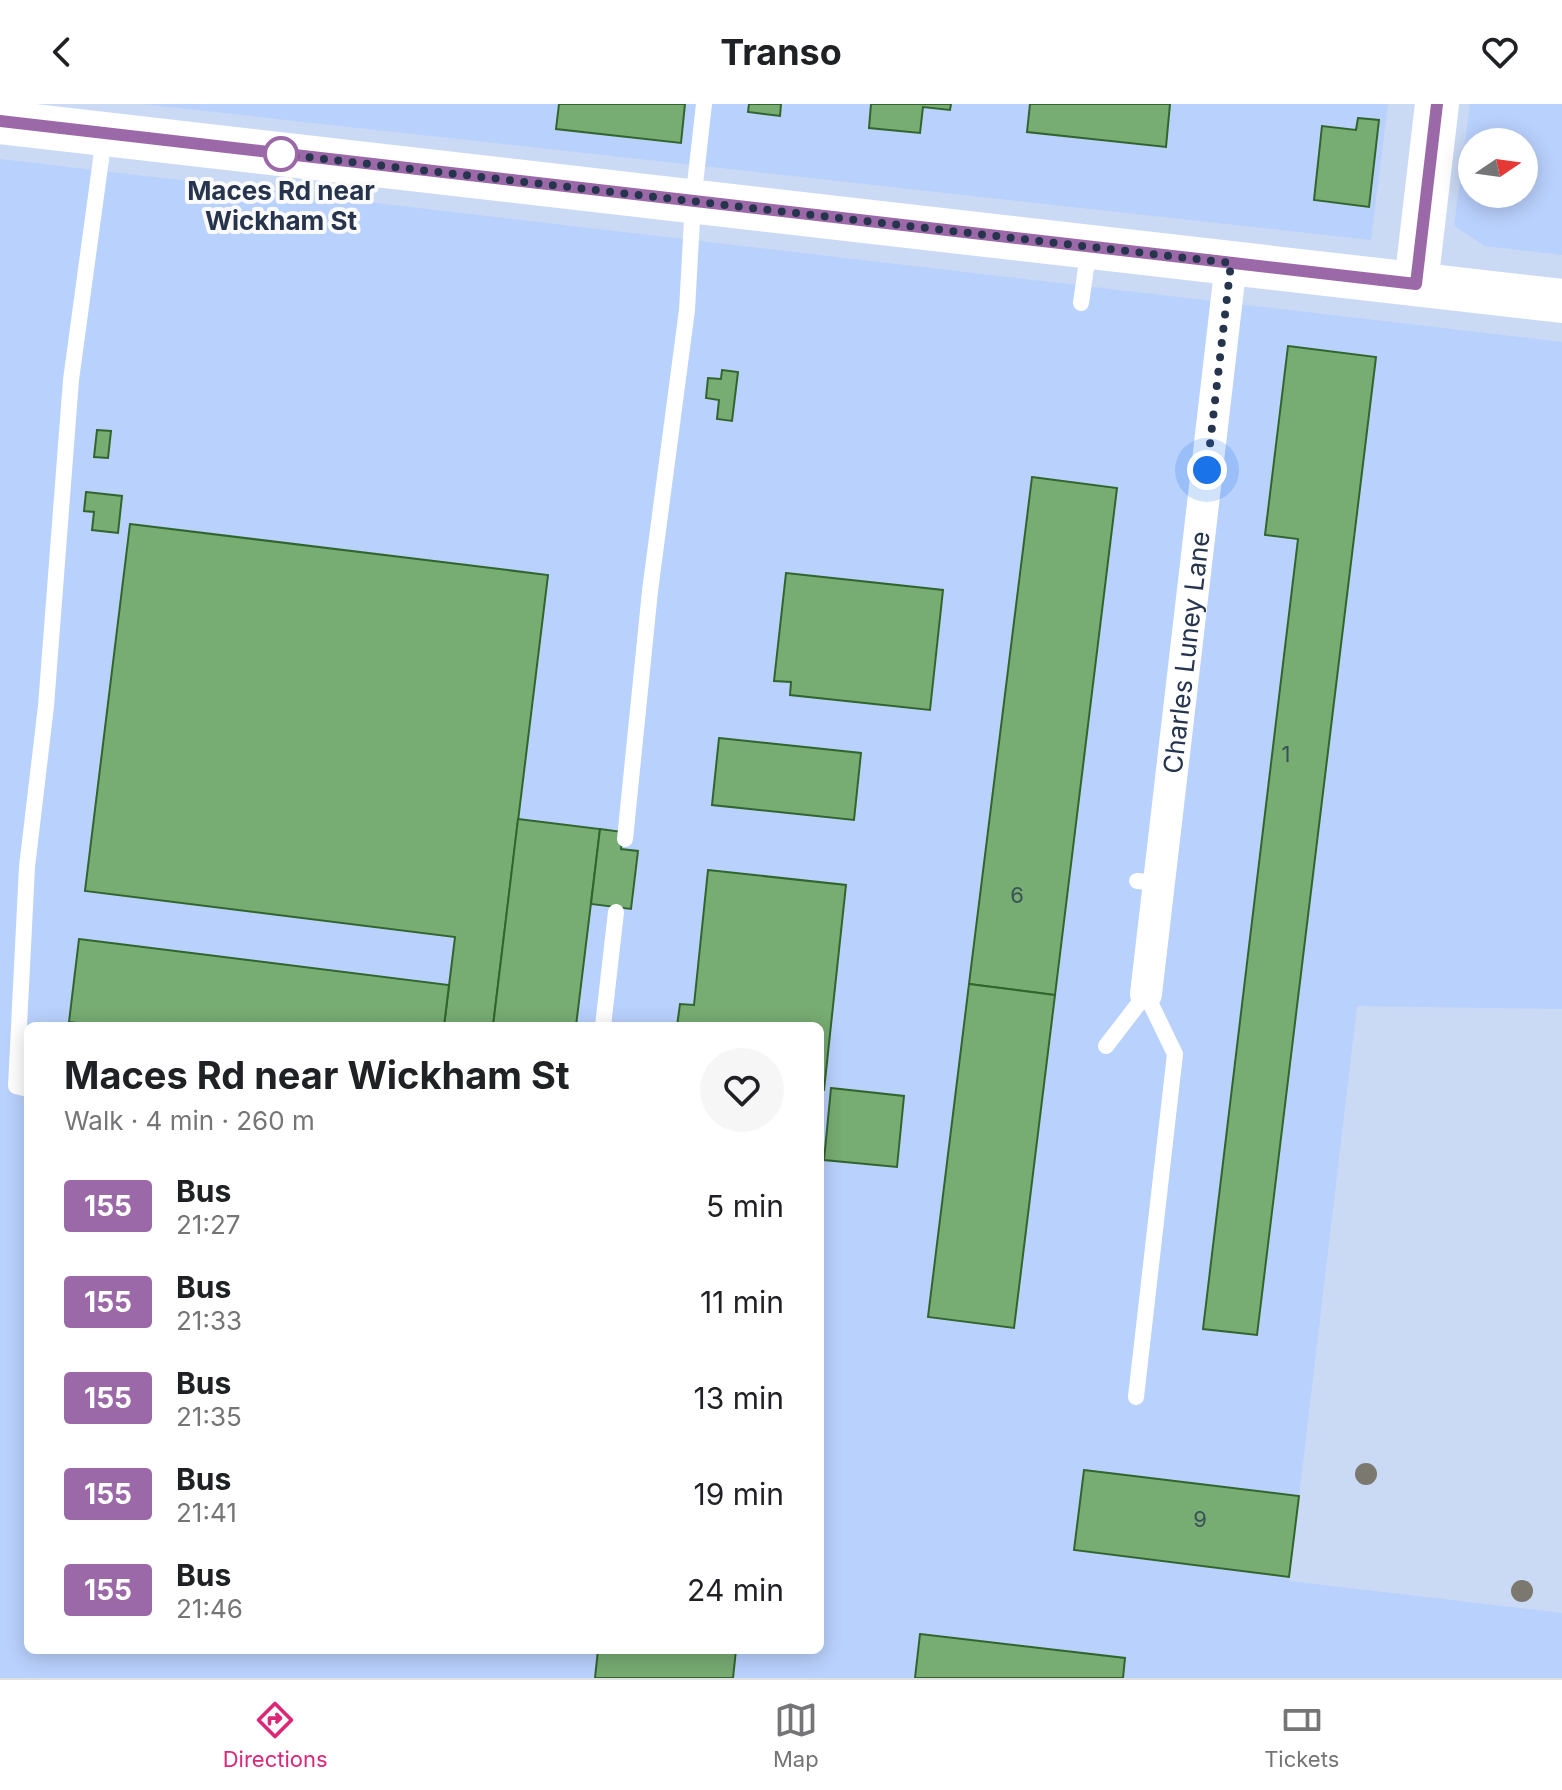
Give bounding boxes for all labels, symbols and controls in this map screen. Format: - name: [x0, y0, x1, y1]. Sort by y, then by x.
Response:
- icon: back: [40, 30, 84, 74]
- text: Transo: [720, 30, 842, 74]
- icon: heart: [1478, 30, 1522, 74]
- north arrow: [1458, 128, 1538, 208]
- map controls: [1458, 128, 1538, 208]
- marker: Maces Rd near Wickham St: [264, 137, 298, 171]
- place label: Maces Rd near Wickham St: [187, 175, 375, 236]
- your location: [1187, 450, 1227, 490]
- street label: Charles Luney Lane: [1156, 530, 1215, 775]
- house number: 1: [1282, 741, 1290, 767]
- house number: 6: [1010, 882, 1024, 908]
- button: heart: [700, 1048, 784, 1132]
- text: Maces Rd near Wickham St: [64, 1052, 570, 1098]
- text: Walk · 4 min · 260 m: [64, 1105, 315, 1136]
- text: Bus: [176, 1173, 231, 1209]
- text: 5 min: [706, 1188, 784, 1224]
- text: 155: [84, 1189, 132, 1223]
- text: 21:27: [176, 1209, 241, 1240]
- text: Bus: [176, 1269, 231, 1305]
- text: 11 min: [700, 1284, 784, 1320]
- text: 155: [84, 1285, 132, 1319]
- text: 21:33: [176, 1305, 242, 1336]
- text: Bus: [176, 1365, 231, 1401]
- text: 13 min: [694, 1380, 784, 1416]
- text: 155: [84, 1381, 132, 1415]
- text: 21:35: [176, 1401, 242, 1432]
- text: Bus: [176, 1461, 231, 1497]
- text: 19 min: [693, 1476, 784, 1512]
- text: 155: [84, 1477, 132, 1511]
- text: 21:41: [176, 1497, 237, 1528]
- house number: 9: [1193, 1506, 1207, 1532]
- text: Bus: [176, 1557, 231, 1593]
- text: 24 min: [687, 1572, 784, 1608]
- text: 155: [84, 1573, 132, 1607]
- text: 21:46: [176, 1593, 243, 1624]
- tab: Directions: [223, 1698, 328, 1772]
- tab: Map: [773, 1698, 819, 1772]
- tab: Tickets: [1264, 1698, 1339, 1772]

